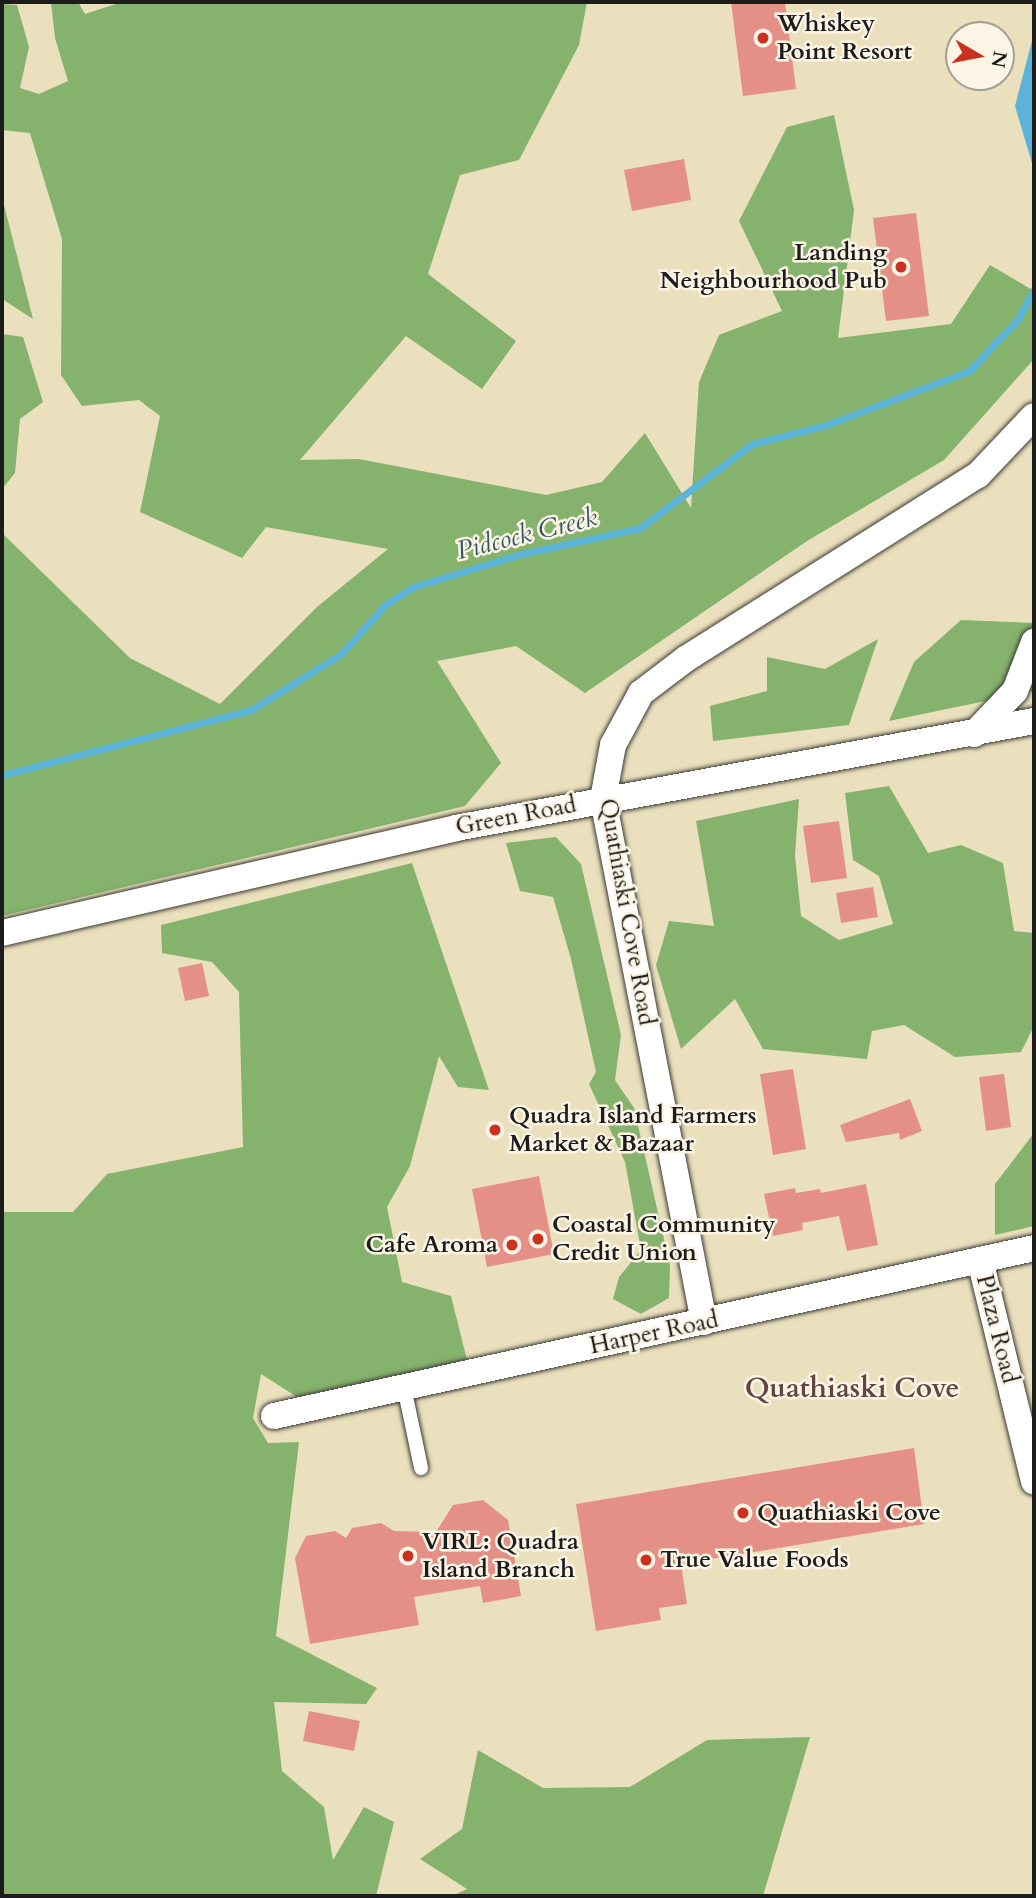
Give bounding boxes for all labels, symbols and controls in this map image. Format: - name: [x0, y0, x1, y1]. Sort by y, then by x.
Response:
- place label: Whiskey Point Resort: [777, 10, 912, 66]
- north arrow: [945, 21, 1015, 91]
- marker: Whiskey Point Resort: [755, 30, 771, 46]
- text: N: [984, 49, 1013, 70]
- place label: Landing Neighbourhood Pub: [660, 239, 887, 295]
- marker: Landing Neighbourhood Pub: [893, 259, 909, 275]
- water label: Pidcock Creek: [453, 501, 601, 567]
- street label: Green Road: [453, 790, 579, 842]
- street label: Quathiaski Cove Road: [593, 796, 661, 1028]
- place label: Quadra Island Farmers Market & Bazaar: [509, 1102, 757, 1158]
- marker: Quadra Island Farmers Market & Bazaar: [487, 1122, 503, 1138]
- place label: Coastal Community Credit Union: [552, 1211, 775, 1267]
- place label: Cafe Aroma: [365, 1231, 498, 1259]
- marker: Coastal Community Credit Union: [530, 1231, 546, 1247]
- marker: Cafe Aroma: [504, 1237, 520, 1253]
- street label: Plaza Road: [970, 1272, 1024, 1386]
- street label: Harper Road: [587, 1305, 721, 1361]
- district label: Quathiaski Cove: [745, 1371, 959, 1405]
- place label: Quathiaski Cove: [757, 1499, 941, 1527]
- marker: Quathiaski Cove: [735, 1505, 751, 1521]
- place label: VIRL: Quadra Island Branch: [422, 1528, 579, 1584]
- place label: True Value Foods: [660, 1546, 849, 1574]
- marker: VIRL: Quadra Island Branch: [400, 1548, 416, 1564]
- marker: True Value Foods: [638, 1552, 654, 1568]

